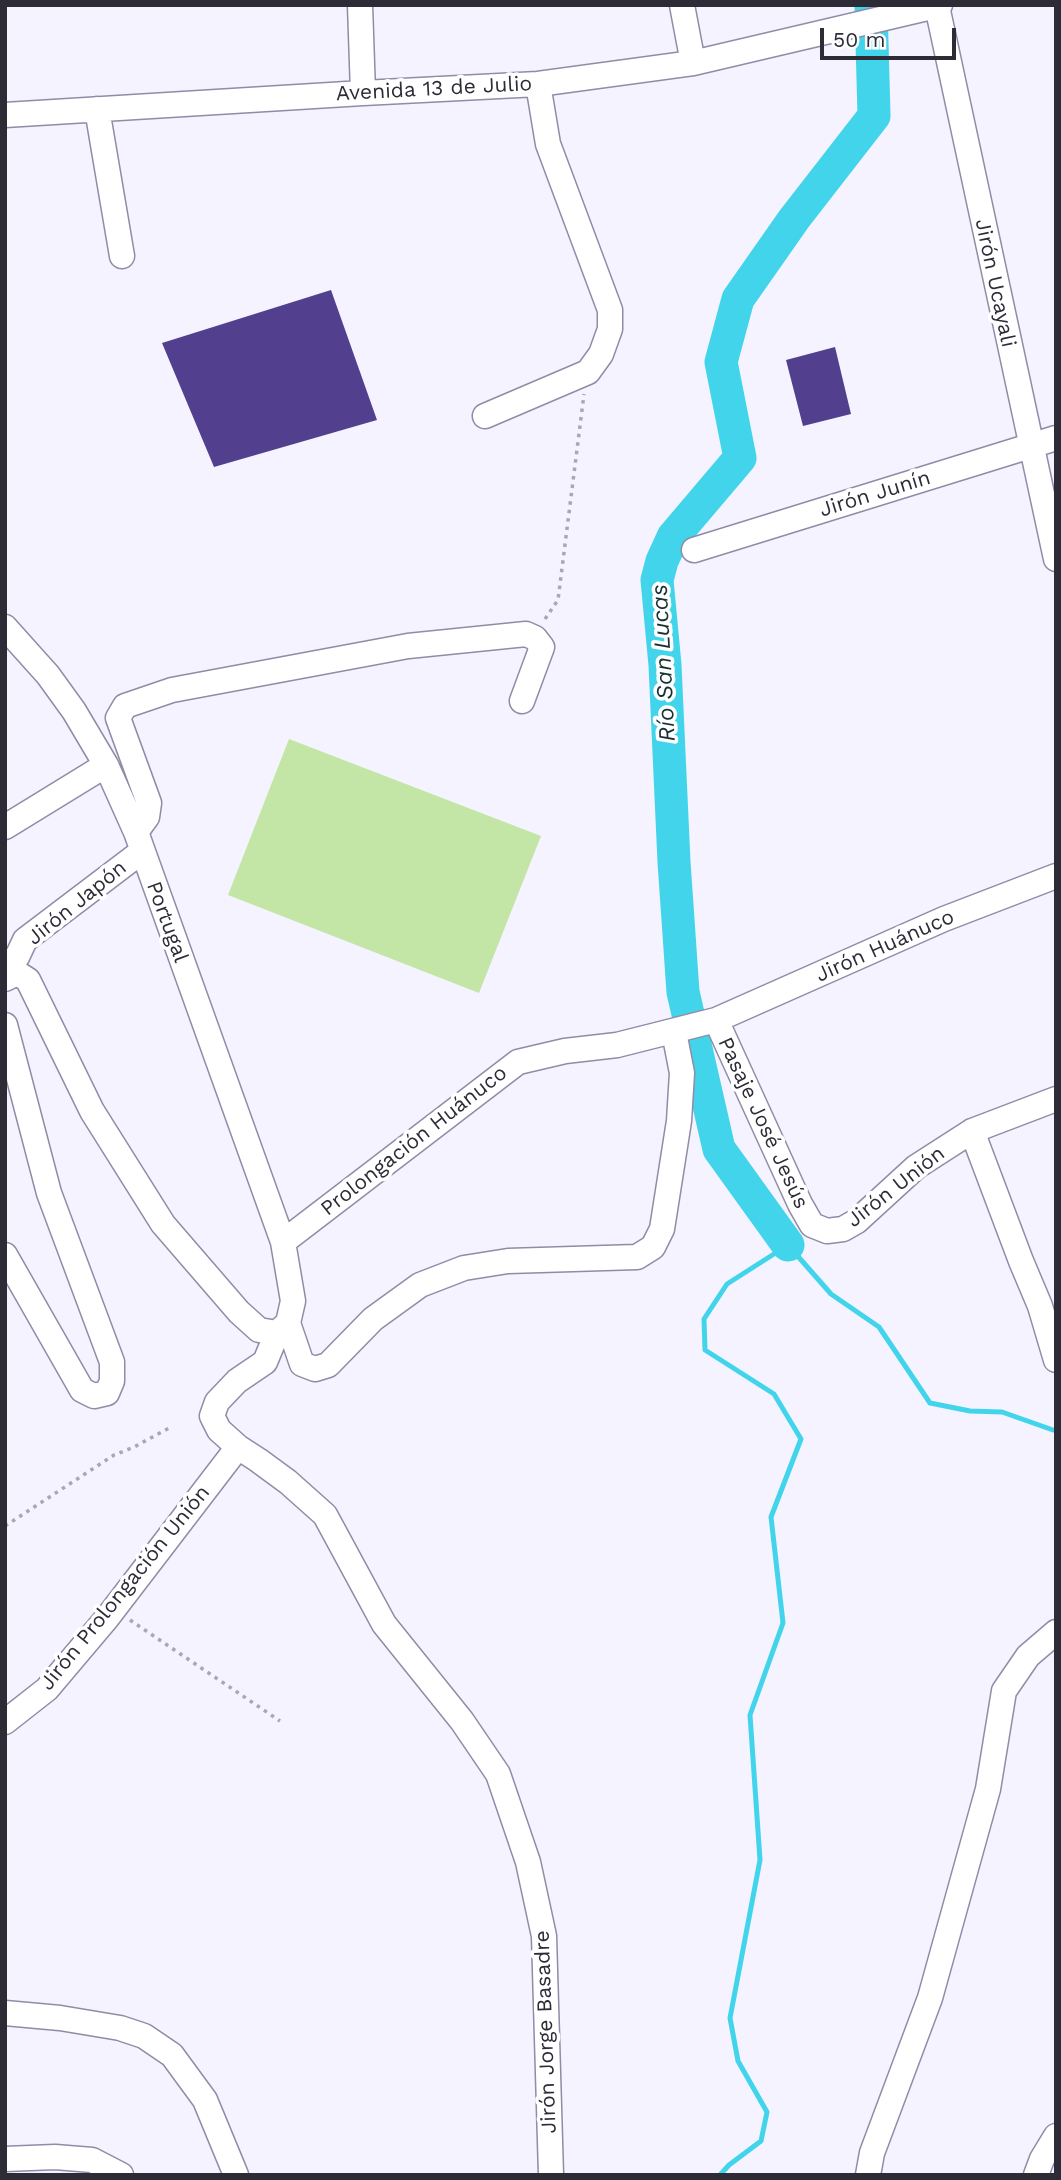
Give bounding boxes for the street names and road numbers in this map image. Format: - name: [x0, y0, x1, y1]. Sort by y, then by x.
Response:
- street label: Avenida 13 de Julio: [335, 71, 533, 107]
- street label: Jirón Ucayali: [969, 217, 1021, 349]
- street label: Jirón Junín: [817, 465, 933, 523]
- street label: Jirón Japón: [22, 855, 132, 951]
- street label: Portugal: [141, 878, 193, 966]
- street label: Jirón Huánuco: [812, 904, 958, 988]
- street label: Pasaje José Jesús: [712, 1033, 814, 1213]
- street label: Prolongación Huánuco: [316, 1061, 512, 1221]
- street label: Jirón Unión: [842, 1141, 950, 1233]
- street label: Jirón Prolongación Unión: [35, 1481, 215, 1695]
- street label: Jirón Jorge Basadre: [530, 1930, 562, 2134]

